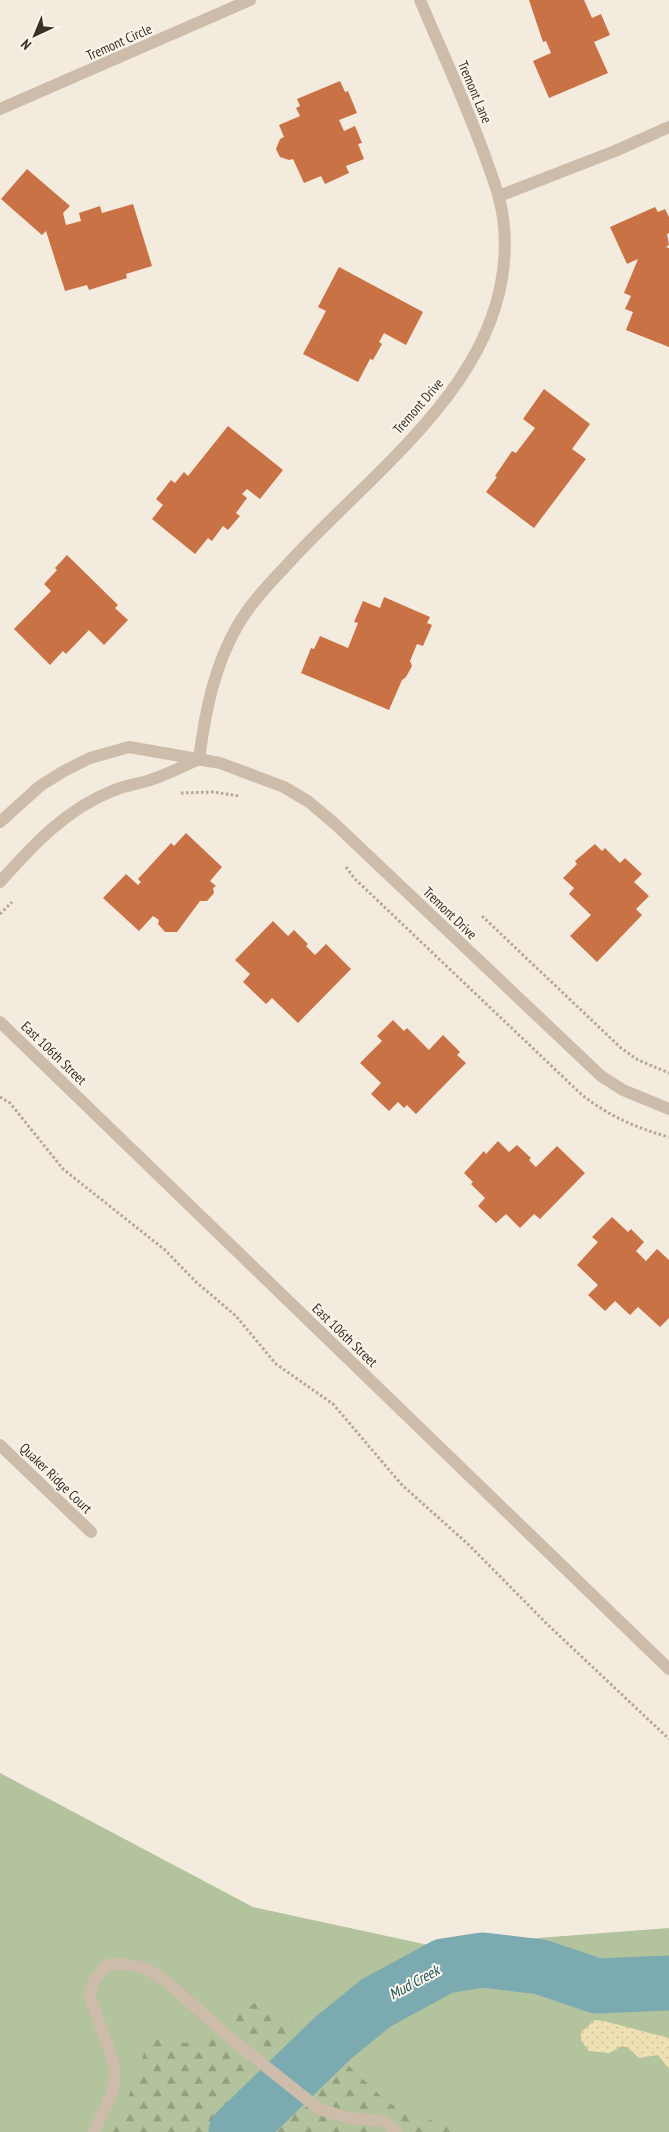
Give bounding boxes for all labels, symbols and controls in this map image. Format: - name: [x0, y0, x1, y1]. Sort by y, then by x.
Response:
- north arrow: [10, 10, 60, 60]
- street label: Tremont Circle: [83, 19, 155, 64]
- text: N: [17, 35, 35, 53]
- street label: Tremont Lane: [454, 58, 496, 126]
- street label: Tremont Drive: [389, 374, 447, 438]
- street label: Tremont Drive: [419, 883, 481, 943]
- street label: East 106th Street: [18, 1017, 91, 1089]
- street label: East 106th Street: [309, 1299, 382, 1371]
- street label: Quaker Ridge Court: [16, 1439, 96, 1517]
- water label: Mud Creek: [386, 1959, 444, 2004]

